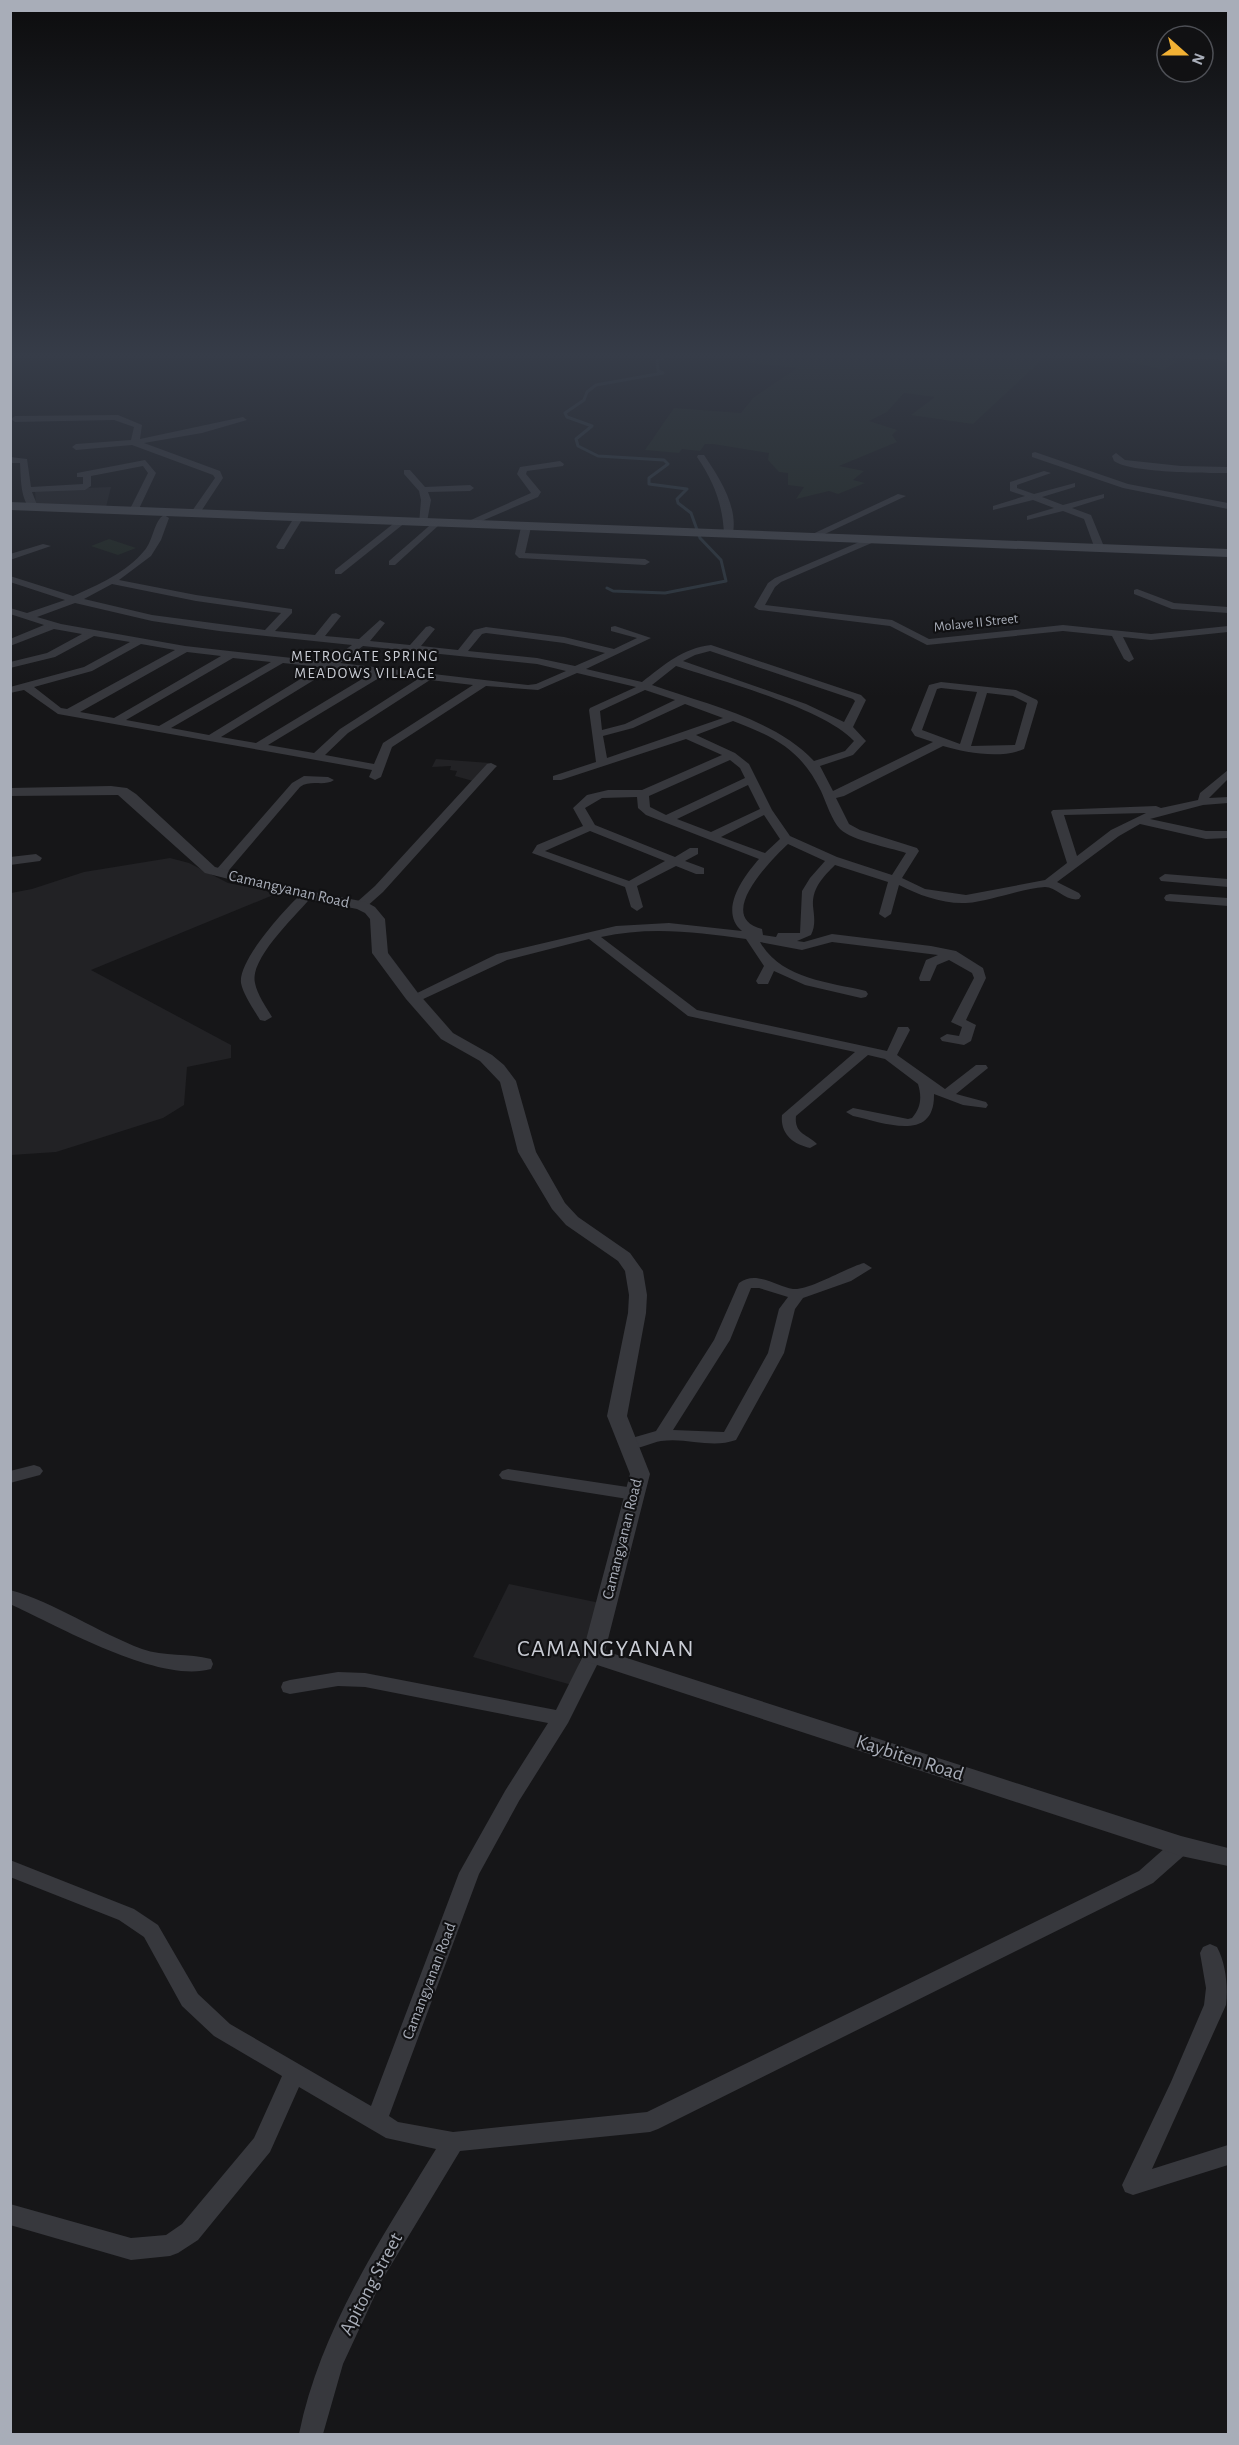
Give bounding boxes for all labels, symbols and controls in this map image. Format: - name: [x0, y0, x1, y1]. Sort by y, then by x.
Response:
- north arrow: [1155, 24, 1215, 84]
- text: N: [1189, 51, 1208, 67]
- street label: Molave II Street: [933, 612, 1019, 634]
- district label: METROGATE SPRING MEADOWS VILLAGE: [291, 649, 439, 681]
- street label: Camangyanan Road: [227, 867, 351, 912]
- street label: Camangyanan Road: [599, 1477, 646, 1601]
- district label: CAMANGYANAN: [517, 1637, 695, 1661]
- street label: Kaybiten Road: [854, 1731, 966, 1785]
- street label: Camangyanan Road: [399, 1920, 460, 2042]
- street label: Apitong Street: [336, 2229, 406, 2338]

